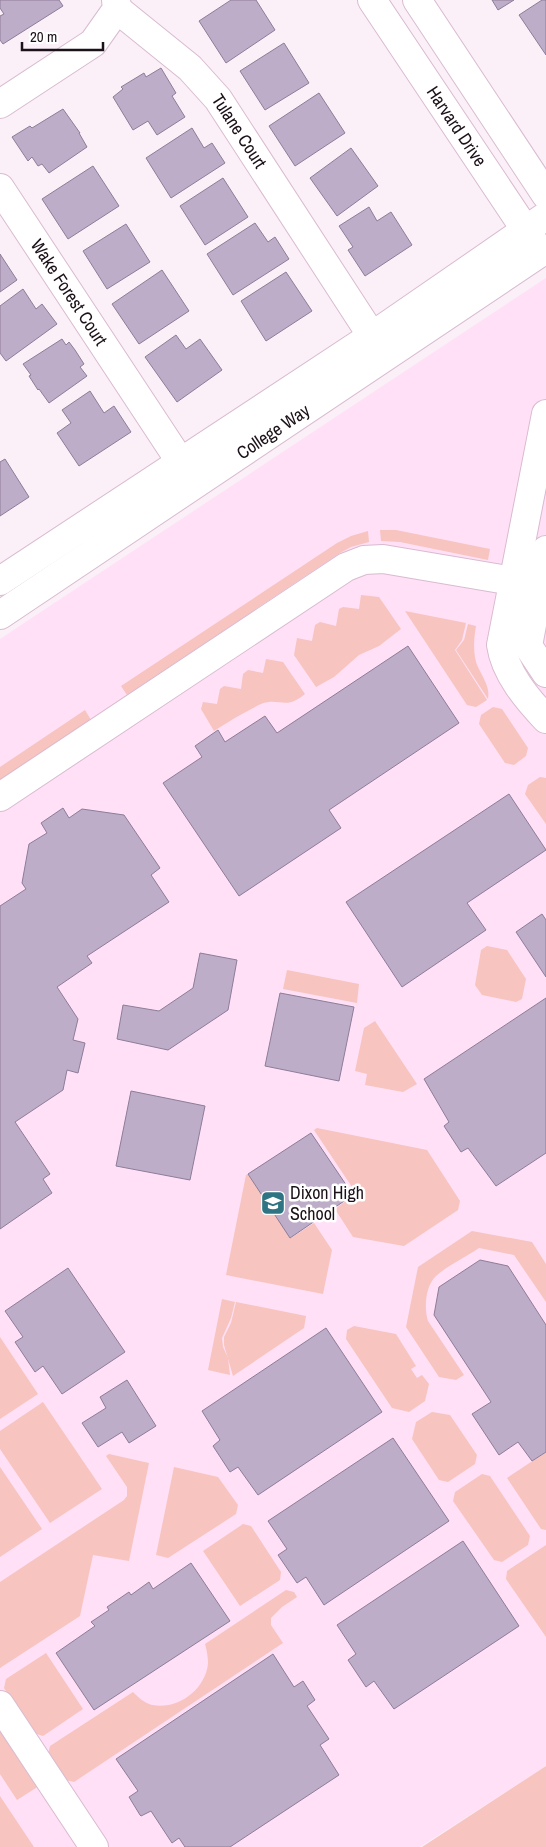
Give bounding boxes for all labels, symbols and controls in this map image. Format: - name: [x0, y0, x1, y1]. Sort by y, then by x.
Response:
- scale bar: [22, 20, 104, 52]
- text: 20 m: [30, 26, 57, 47]
- street label: Harvard Drive: [421, 81, 493, 171]
- street label: Tulane Court: [206, 89, 273, 173]
- street label: Wake Forest Court: [25, 234, 113, 350]
- street label: College Way: [231, 398, 315, 465]
- place label: Dixon High School: [290, 1180, 364, 1226]
- school or university icon: Dixon High School: [260, 1190, 286, 1216]

